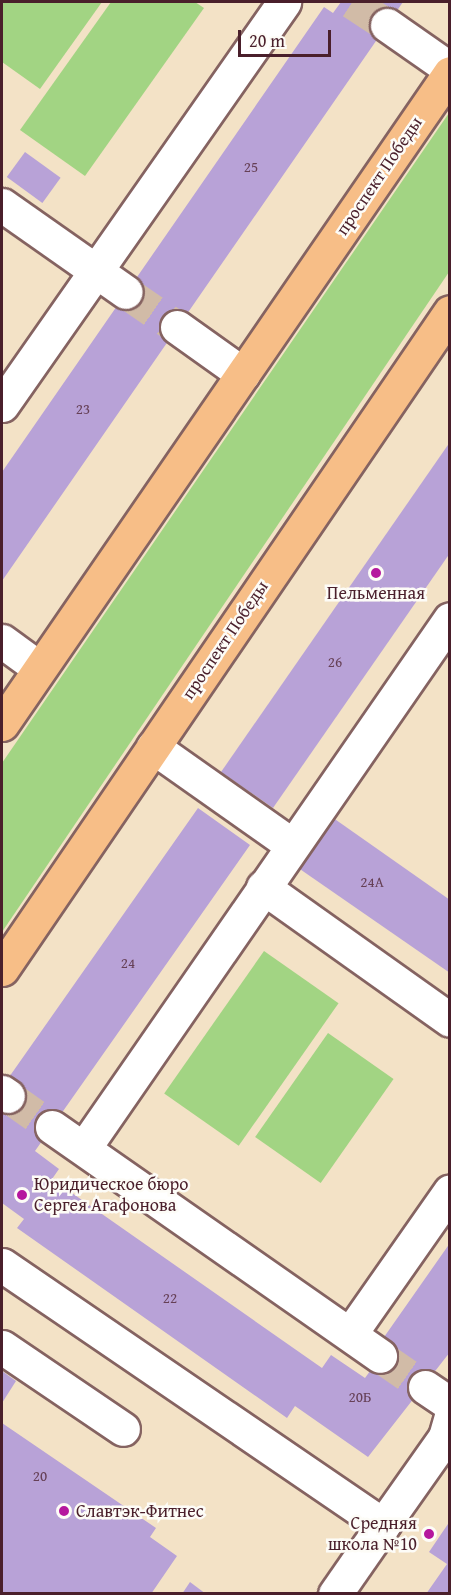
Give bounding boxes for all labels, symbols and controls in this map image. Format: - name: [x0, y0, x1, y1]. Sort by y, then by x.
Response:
- scale bar: [241, 18, 334, 56]
- text: 20 m: [249, 27, 285, 54]
- street label: проспект Победы: [331, 113, 427, 239]
- house number: 25: [244, 158, 258, 176]
- house number: 23: [76, 400, 90, 418]
- marker: Пельменная: [369, 566, 383, 580]
- street label: проспект Победы: [177, 577, 273, 703]
- place label: Пельменная: [327, 582, 425, 604]
- house number: 26: [328, 653, 342, 671]
- house number: 24А: [360, 873, 384, 891]
- house number: 24: [121, 954, 135, 972]
- place label: Юридическое бюро Сергея Агафонова: [34, 1174, 189, 1216]
- marker: Юридическое бюро Сергея Агафонова: [15, 1188, 29, 1202]
- house number: 22: [163, 1289, 177, 1307]
- house number: 20Б: [349, 1388, 371, 1406]
- house number: 20: [33, 1467, 47, 1485]
- place label: Славтэк-Фитнес: [76, 1500, 204, 1522]
- marker: Славтэк-Фитнес: [57, 1504, 71, 1518]
- place label: Средняя школа №10: [328, 1513, 417, 1556]
- marker: Средняя школа №10: [422, 1527, 436, 1541]

